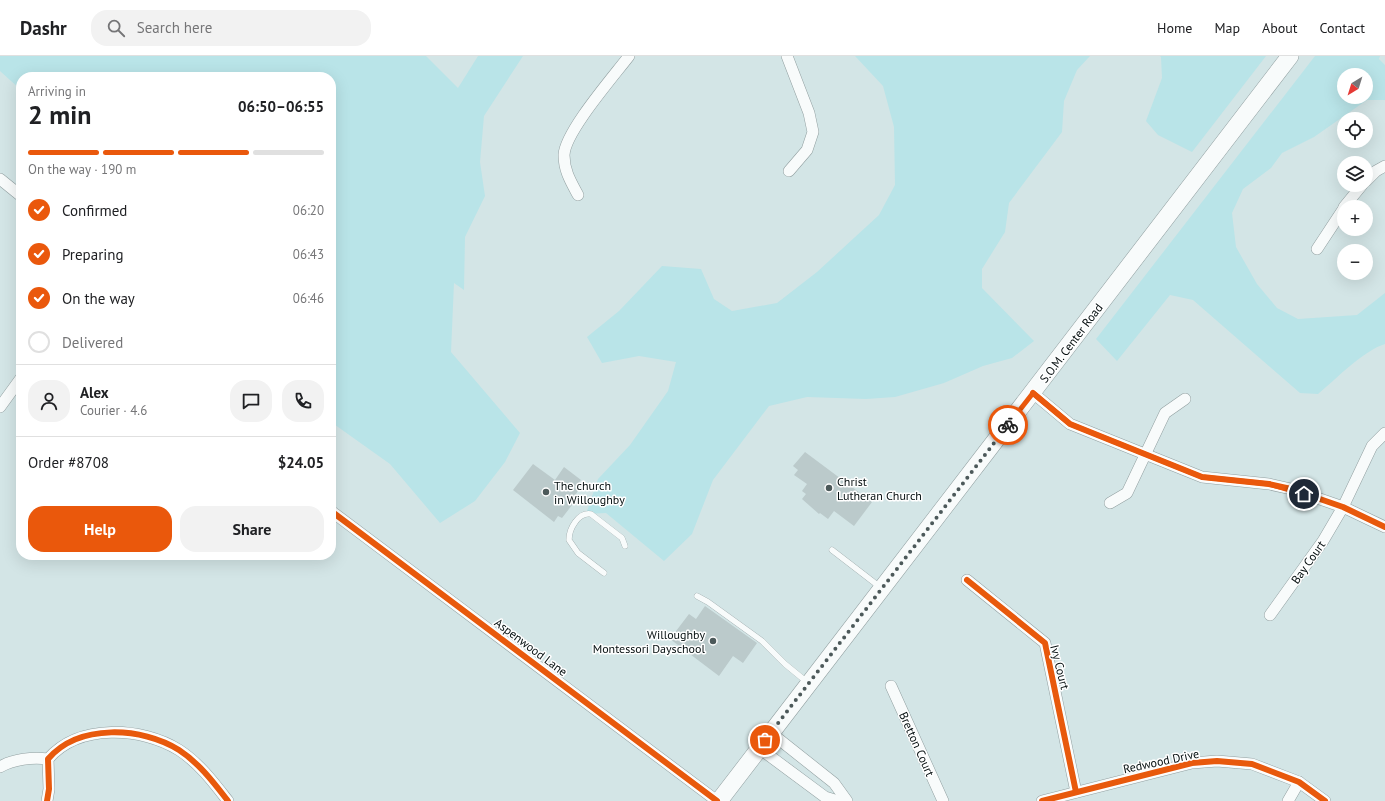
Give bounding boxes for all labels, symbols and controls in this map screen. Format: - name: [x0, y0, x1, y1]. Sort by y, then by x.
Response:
- search box: [91, 10, 371, 46]
- text: Dashr: [20, 16, 67, 40]
- icon: search: [105, 17, 127, 39]
- text: Search here: [137, 18, 212, 37]
- text: Home: [1157, 19, 1192, 37]
- text: Map: [1214, 19, 1240, 37]
- text: About: [1262, 19, 1298, 37]
- text: Contact: [1320, 19, 1365, 37]
- north arrow: [1337, 68, 1373, 104]
- map controls: [1337, 68, 1373, 280]
- text: Arriving in: [28, 83, 86, 100]
- text: 06:50–06:55: [238, 97, 324, 116]
- text: 2 min: [28, 98, 91, 131]
- button: locate: [1337, 112, 1373, 148]
- button: layers: [1337, 156, 1373, 192]
- text: On the way · 190 m: [28, 161, 136, 178]
- icon: check: [28, 199, 50, 221]
- button: +: [1337, 200, 1373, 236]
- text: Confirmed: [62, 201, 127, 220]
- text: 06:20: [293, 202, 324, 219]
- icon: check: [28, 243, 50, 265]
- button: −: [1337, 244, 1373, 280]
- text: Preparing: [62, 245, 124, 264]
- text: 06:43: [293, 246, 324, 263]
- icon: check: [28, 287, 50, 309]
- text: On the way: [62, 289, 135, 308]
- text: 06:46: [293, 290, 324, 307]
- street label: S.O.M. Center Road: [1036, 300, 1106, 386]
- text: Delivered: [62, 333, 123, 352]
- button: person: [28, 380, 70, 422]
- button: chat: [230, 380, 272, 422]
- button: phone: [282, 380, 324, 422]
- text: Alex: [80, 383, 109, 402]
- text: Courier · 4.6: [80, 402, 147, 419]
- courier: [988, 405, 1028, 445]
- icon: bike: [997, 414, 1019, 436]
- text: Order #8708: [28, 453, 109, 472]
- text: $24.05: [278, 453, 324, 472]
- place label: Christ Lutheran Church: [837, 474, 922, 503]
- pin: [1287, 477, 1321, 511]
- place label: The church in Willoughby: [554, 478, 625, 507]
- marker: Christ Lutheran Church: [824, 483, 834, 493]
- icon: home: [1293, 483, 1315, 505]
- marker: The church in Willoughby: [541, 487, 551, 497]
- button: Help: [28, 506, 172, 552]
- button: Share: [180, 506, 324, 552]
- street label: Bay Court: [1288, 538, 1328, 586]
- street label: Aspenwood Lane: [492, 615, 570, 679]
- place label: Willoughby Montessori Dayschool: [593, 627, 705, 656]
- marker: Willoughby Montessori Dayschool: [708, 636, 718, 646]
- street label: Ivy Court: [1047, 643, 1073, 691]
- street label: Bretton Court: [896, 709, 938, 779]
- pin: [748, 723, 782, 757]
- icon: bag: [754, 729, 776, 751]
- street label: Redwood Drive: [1122, 746, 1200, 776]

